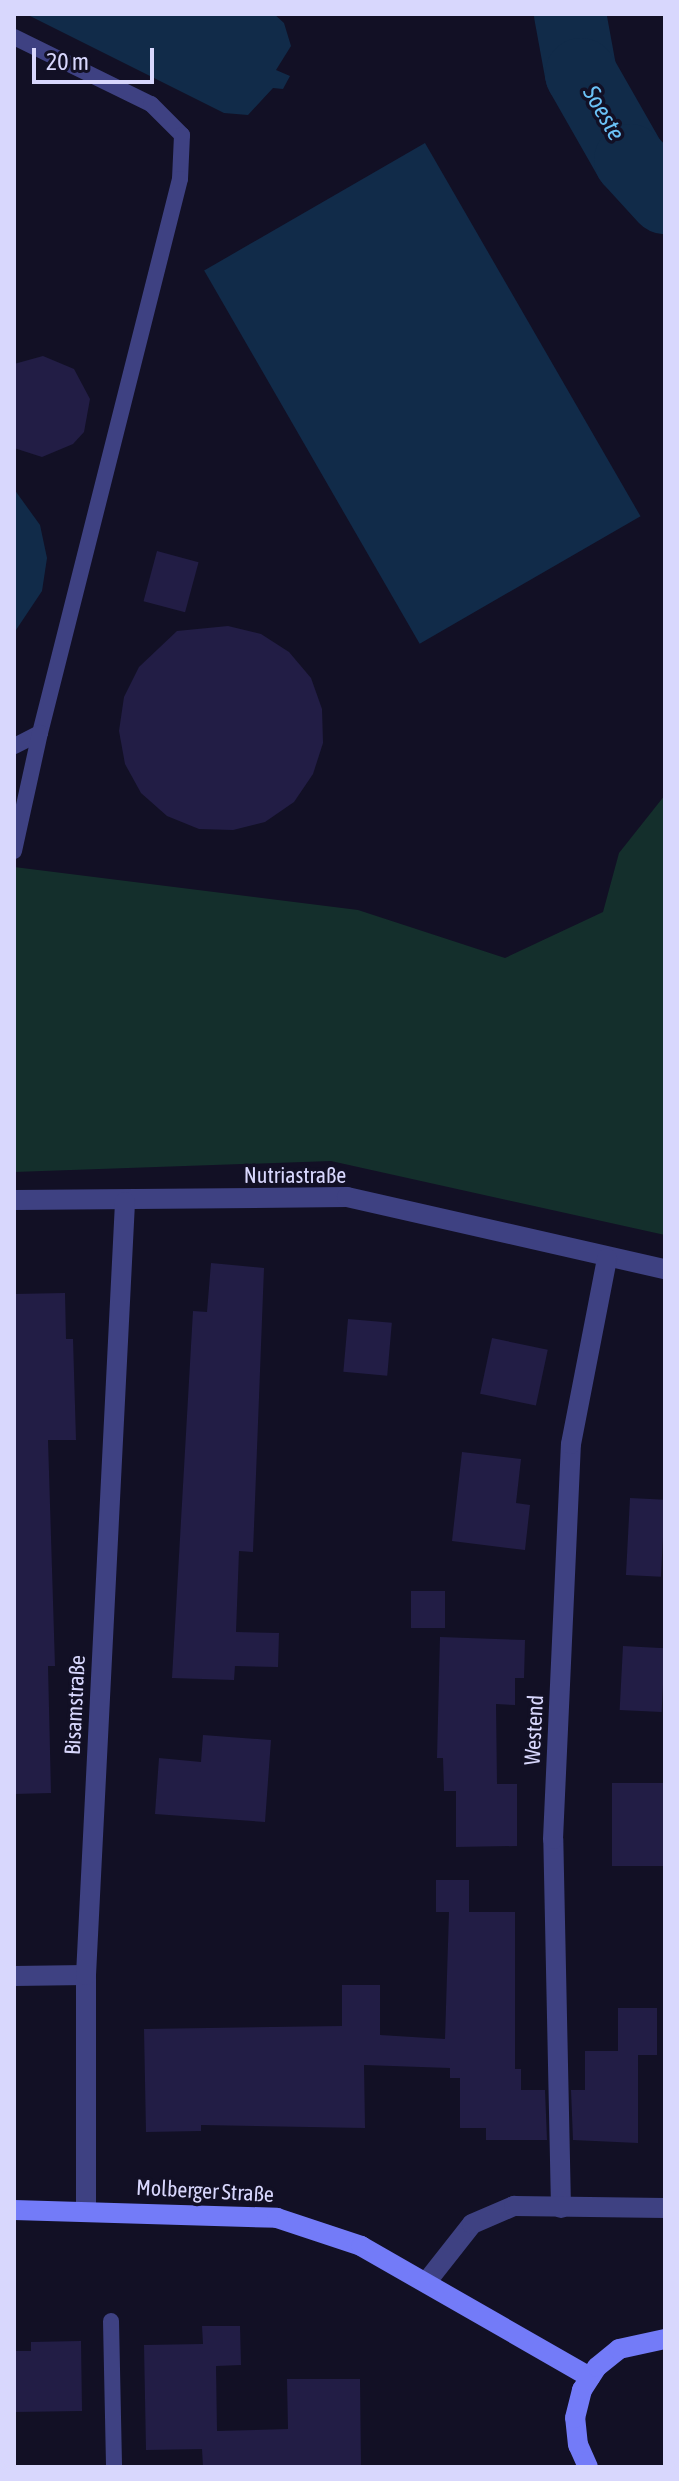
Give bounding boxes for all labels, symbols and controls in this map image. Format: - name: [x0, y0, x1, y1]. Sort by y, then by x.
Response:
- scale bar: [36, 32, 158, 82]
- text: 20 m: [46, 48, 89, 75]
- water label: Soeste: [577, 81, 631, 145]
- street label: Nutriastraße: [244, 1163, 346, 1189]
- street label: Bisamstraße: [59, 1654, 91, 1756]
- street label: Westend: [519, 1694, 549, 1766]
- street label: Molberger Straße: [135, 2174, 275, 2208]

